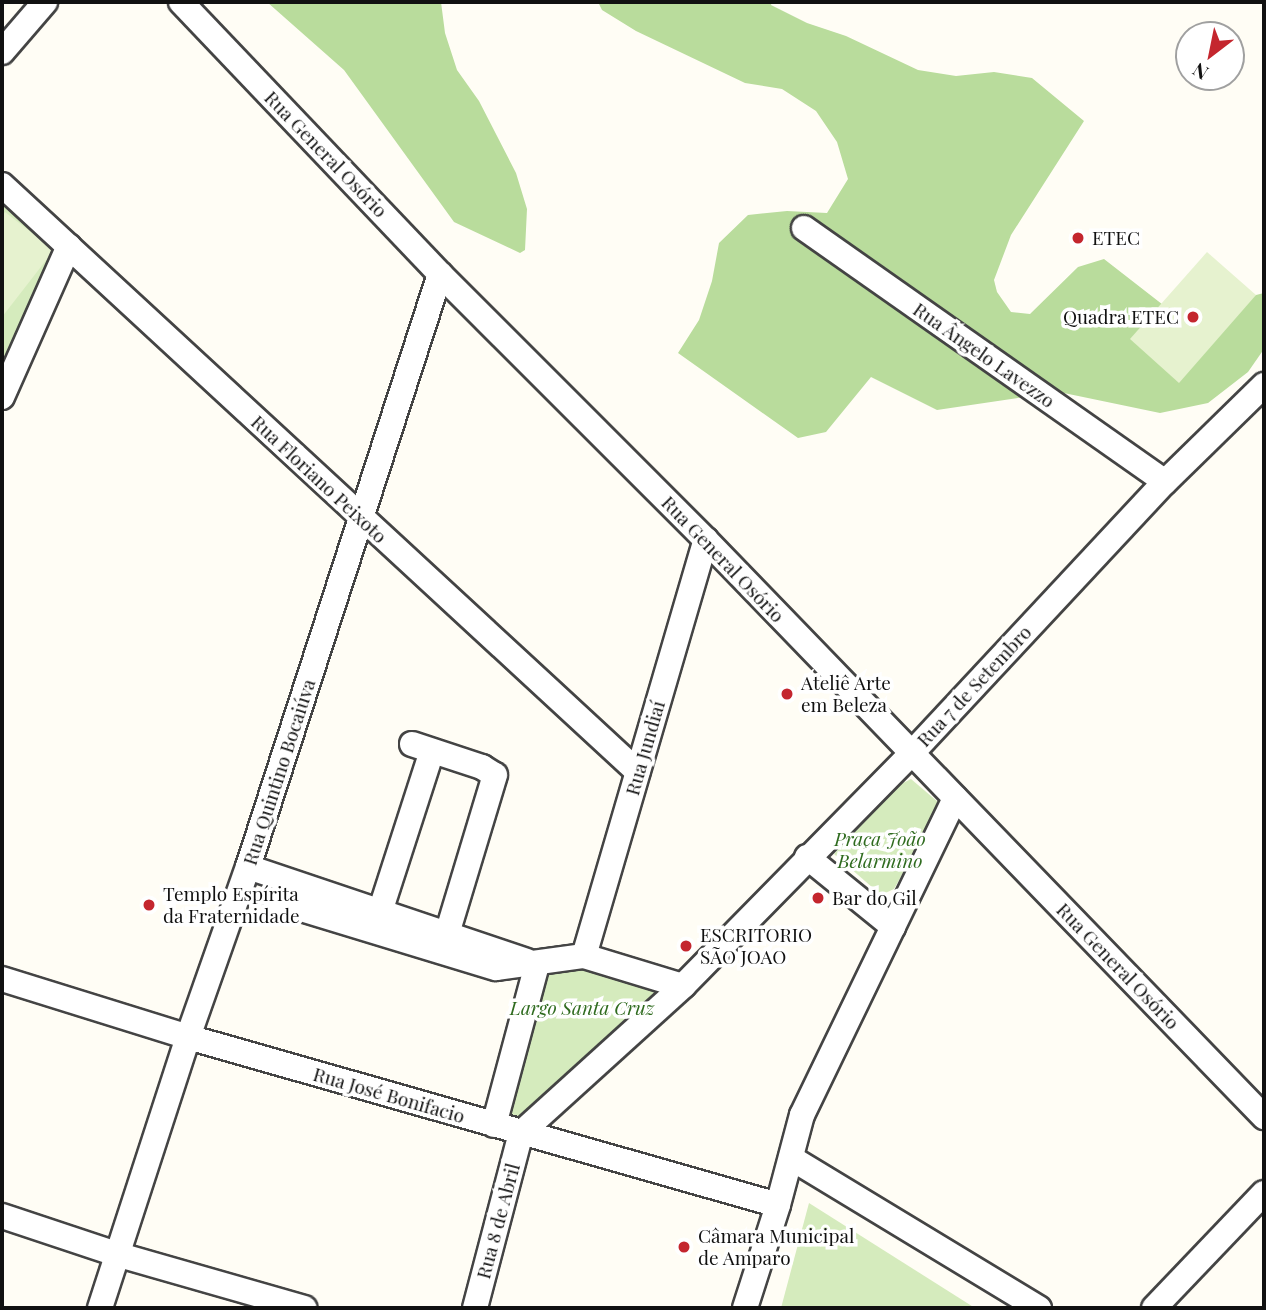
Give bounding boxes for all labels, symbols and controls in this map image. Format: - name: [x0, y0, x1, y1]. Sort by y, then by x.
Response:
- north arrow: [1175, 21, 1245, 91]
- text: N: [1187, 57, 1213, 87]
- street label: Rua General Osório: [260, 86, 392, 222]
- place label: ETEC: [1092, 227, 1140, 249]
- marker: ETEC: [1070, 230, 1086, 246]
- street label: Rua Ângelo Lavezzo: [909, 297, 1059, 413]
- place label: Quadra ETEC: [1063, 306, 1179, 328]
- marker: Quadra ETEC: [1185, 309, 1201, 325]
- street label: Rua Floriano Peixoto: [246, 410, 392, 548]
- street label: Rua General Osório: [657, 491, 789, 627]
- street label: Rua 7 de Setembro: [912, 621, 1036, 751]
- place label: Ateliê Arte em Beleza: [801, 672, 891, 716]
- street label: Rua Quintino Bocaiúva: [238, 676, 320, 868]
- marker: Ateliê Arte em Beleza: [779, 686, 795, 702]
- street label: Rua Jundiaí: [621, 698, 669, 798]
- park label: Praça João Belarmino: [834, 828, 926, 872]
- place label: Templo Espírita da Fraternidade: [163, 883, 300, 927]
- place label: Bar do Gil: [832, 887, 917, 909]
- marker: Bar do Gil: [810, 890, 826, 906]
- marker: Templo Espírita da Fraternidade: [141, 897, 157, 913]
- street label: Rua General Osório: [1052, 898, 1184, 1034]
- place label: ESCRITORIO SÃO JOAO: [700, 924, 812, 968]
- marker: ESCRITORIO SÃO JOAO: [678, 938, 694, 954]
- park label: Largo Santa Cruz: [510, 997, 654, 1019]
- street label: Rua José Bonifacio: [311, 1062, 467, 1128]
- street label: Rua 8 de Abril: [472, 1160, 524, 1282]
- place label: Câmara Municipal de Amparo: [698, 1225, 855, 1269]
- marker: Câmara Municipal de Amparo: [676, 1239, 692, 1255]

